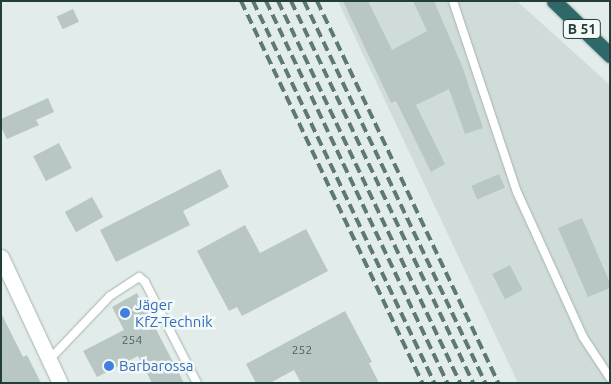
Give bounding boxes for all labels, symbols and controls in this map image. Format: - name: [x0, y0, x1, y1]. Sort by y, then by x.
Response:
- road number: B 51: [562, 18, 602, 40]
- place label: Jäger KfZ-Technik: [135, 295, 213, 330]
- marker: Jäger KfZ-Technik: [119, 307, 131, 319]
- house number: 254: [122, 333, 142, 347]
- house number: 252: [292, 343, 312, 357]
- place label: Barbarossa: [119, 357, 194, 375]
- marker: Barbarossa: [103, 360, 115, 372]

